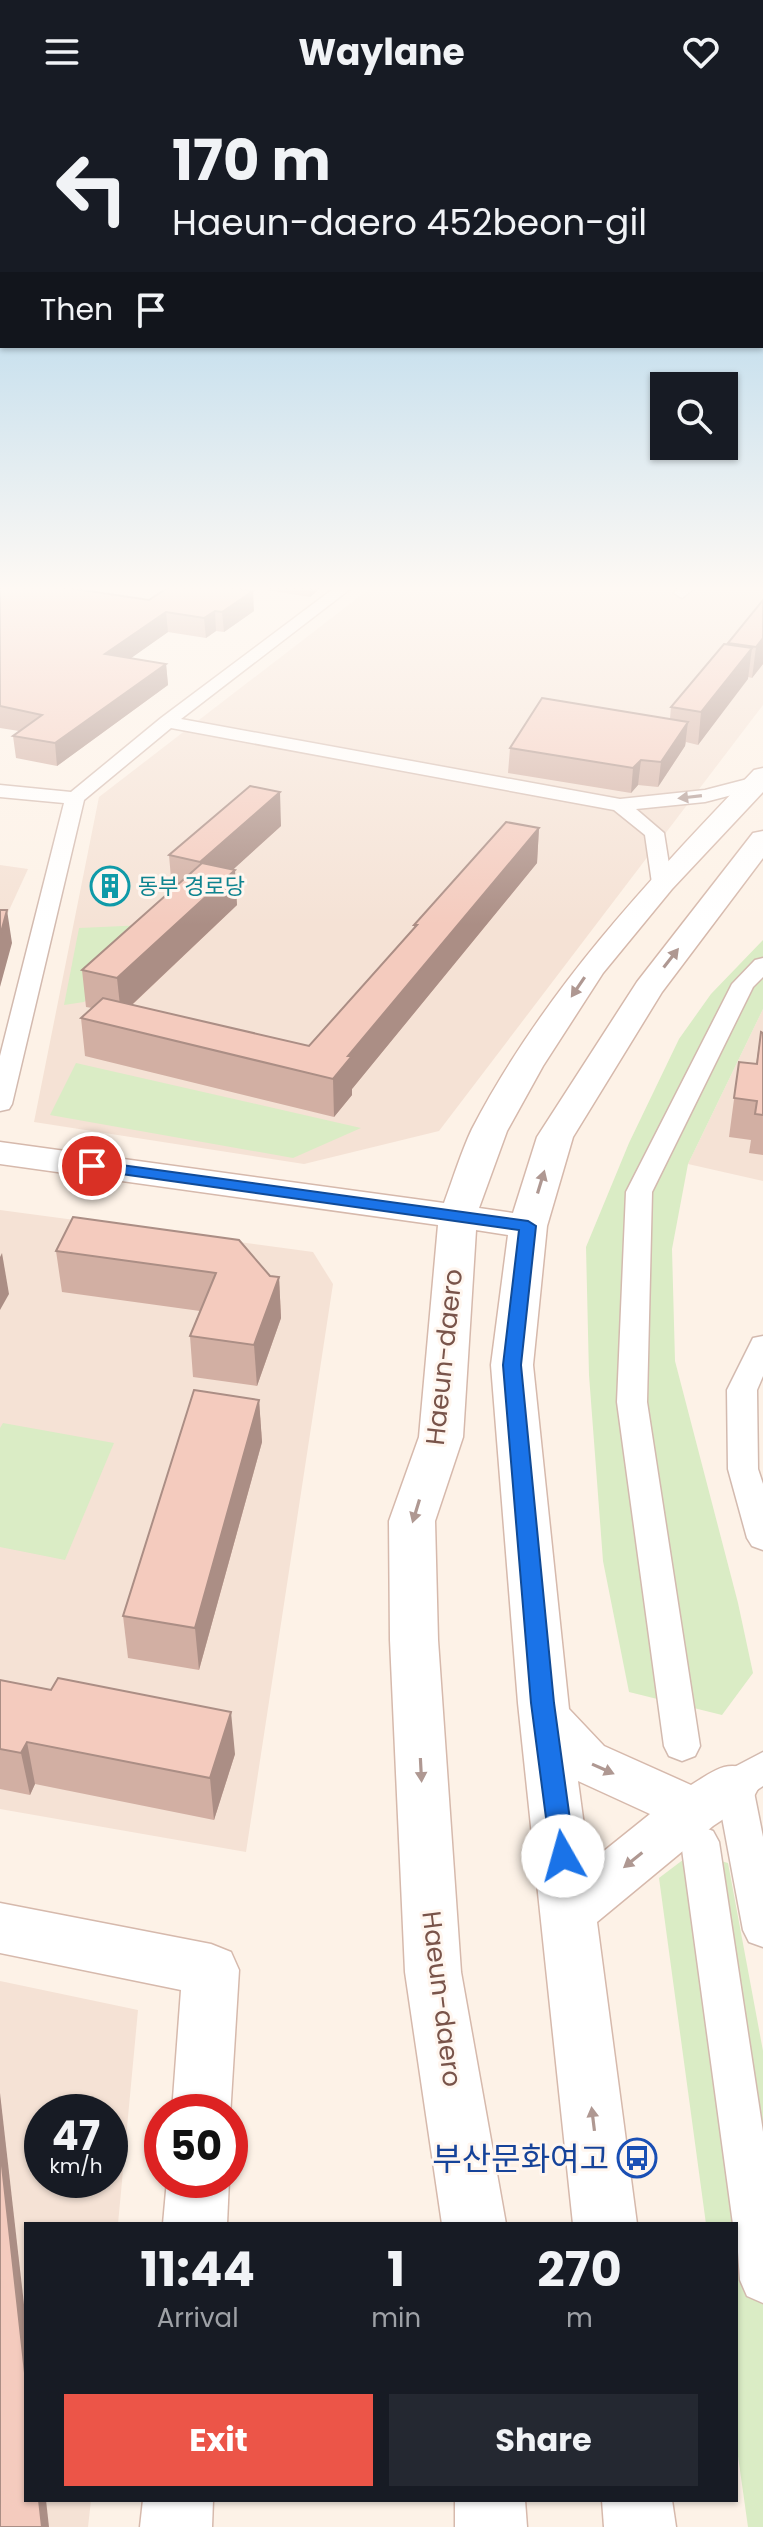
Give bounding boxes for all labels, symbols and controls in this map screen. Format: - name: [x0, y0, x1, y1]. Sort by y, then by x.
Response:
- text: Waylane: [298, 27, 465, 78]
- icon: menu: [40, 30, 84, 74]
- icon: heart: [679, 30, 723, 74]
- text: 170 m: [172, 121, 331, 200]
- icon: left: [40, 136, 144, 240]
- text: Haeun-daero 452beon-gil: [172, 197, 647, 248]
- text: Then: [40, 288, 113, 331]
- icon: arrive: [129, 288, 173, 332]
- map controls: [650, 372, 738, 460]
- button: search: [650, 372, 738, 460]
- one-way arrow: [677, 791, 702, 804]
- building icon: 동부 경로당: [89, 865, 131, 907]
- place label: 동부 경로당: [138, 871, 245, 902]
- one-way arrow: [663, 948, 679, 969]
- one-way arrow: [571, 977, 586, 998]
- pin: [58, 1132, 126, 1200]
- icon: arrive: [70, 1144, 114, 1188]
- one-way arrow: [535, 1169, 548, 1193]
- street label: Haeun-daero: [417, 1267, 471, 1447]
- one-way arrow: [409, 1499, 422, 1523]
- one-way arrow: [415, 1758, 428, 1783]
- one-way arrow: [591, 1762, 615, 1776]
- position arrow: [521, 1814, 605, 1898]
- one-way arrow: [623, 1851, 643, 1867]
- street label: Haeun-daero: [413, 1909, 471, 2089]
- speed limit sign: 50: [144, 2094, 248, 2198]
- one-way arrow: [587, 2106, 600, 2131]
- text: 47: [52, 2108, 100, 2164]
- place label: 부산문화여고: [432, 2136, 609, 2181]
- bus stop icon: 부산문화여고: [616, 2137, 658, 2179]
- text: km/h: [49, 2152, 103, 2180]
- text: 11:44: [140, 2236, 255, 2303]
- text: 1: [387, 2236, 405, 2303]
- text: 270: [537, 2236, 622, 2303]
- text: Arrival: [157, 2300, 239, 2336]
- text: min: [371, 2300, 421, 2336]
- text: m: [566, 2300, 593, 2336]
- button: Exit: [64, 2394, 373, 2486]
- button: Share: [389, 2394, 698, 2486]

